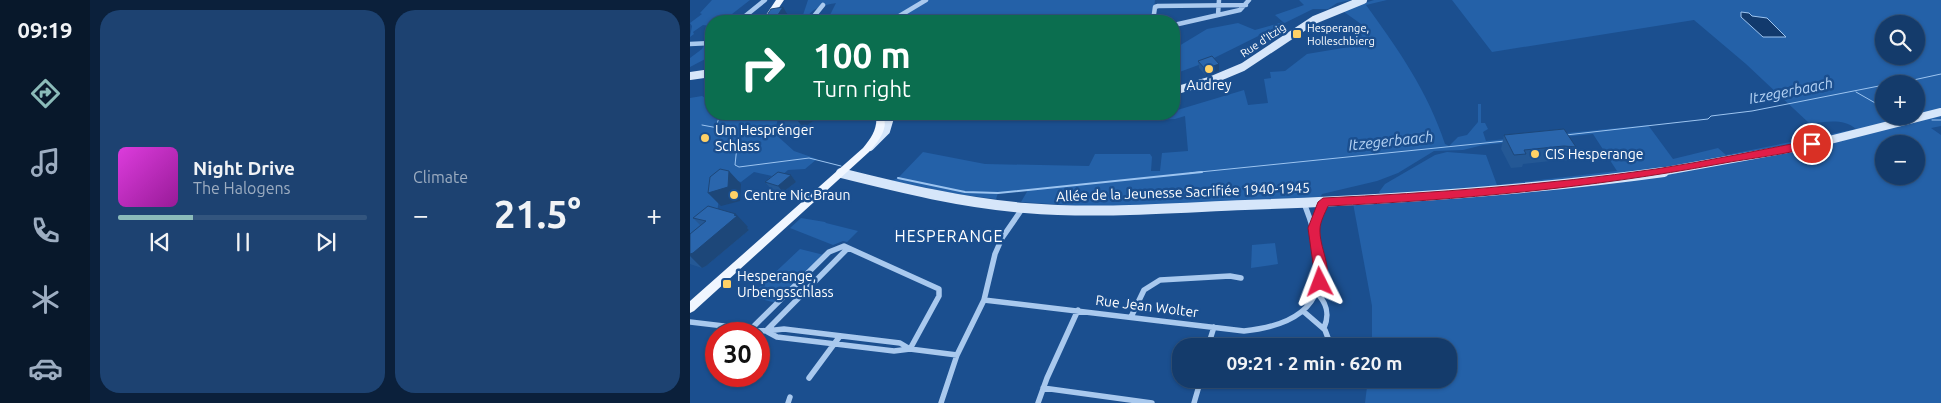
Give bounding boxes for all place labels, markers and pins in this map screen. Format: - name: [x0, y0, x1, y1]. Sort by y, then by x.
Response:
- place label: Hesperange, Holleschbierg: [1307, 22, 1375, 47]
- marker: Hesperange, Holleschbierg: [1291, 28, 1303, 40]
- marker: Audrey: [1203, 63, 1215, 75]
- place label: Audrey: [1186, 77, 1232, 93]
- place label: Um Hesprénger Schlass: [715, 122, 814, 154]
- pin: [1791, 123, 1833, 165]
- marker: Um Hesprénger Schlass: [699, 132, 711, 144]
- place label: CIS Hesperange: [1545, 146, 1643, 162]
- marker: CIS Hesperange: [1529, 148, 1541, 160]
- place label: Centre Nic Braun: [744, 187, 851, 203]
- marker: Centre Nic Braun: [728, 189, 740, 201]
- place label: Hesperange, Urbengsschlass: [737, 268, 834, 300]
- marker: Hesperange, Urbengsschlass: [721, 278, 733, 290]

